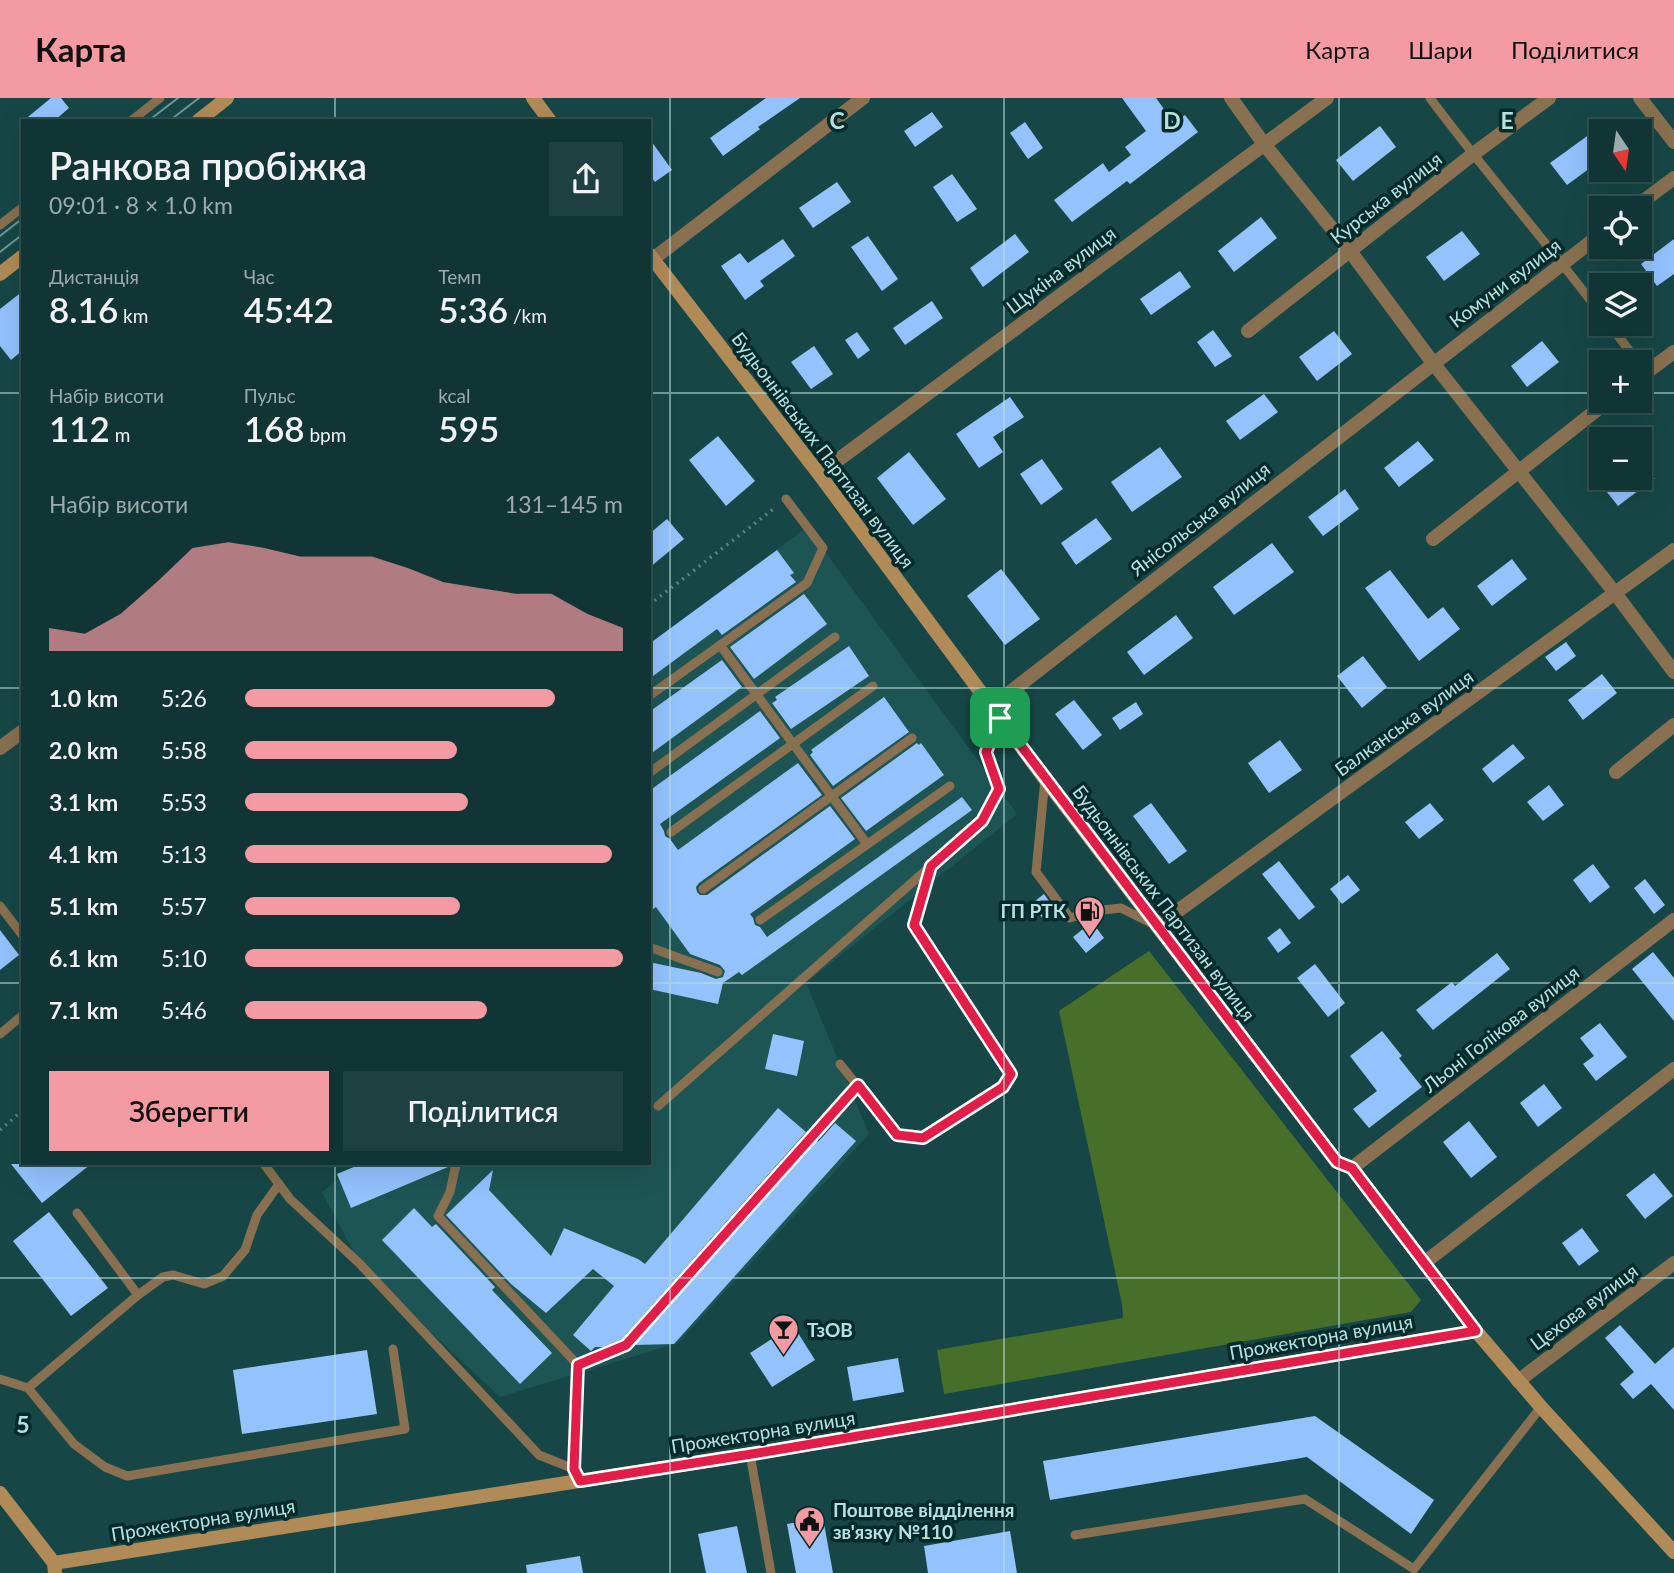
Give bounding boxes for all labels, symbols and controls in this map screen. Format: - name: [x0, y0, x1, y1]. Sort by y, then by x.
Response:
- text: Карта: [35, 29, 126, 69]
- text: Карта: [1305, 35, 1370, 64]
- text: Шари: [1408, 35, 1473, 64]
- text: Поділитися: [1511, 35, 1639, 64]
- text: C: [829, 106, 845, 134]
- text: D: [1163, 106, 1181, 134]
- text: E: [1500, 106, 1514, 134]
- north arrow: [1589, 119, 1652, 182]
- map controls: [1589, 119, 1652, 490]
- text: Ранкова пробіжка: [49, 142, 367, 188]
- button: share: [549, 142, 623, 216]
- street label: Курська вулиця: [1325, 147, 1446, 248]
- text: 09:01 · 8 × 1.0 km: [49, 191, 233, 219]
- button: locate: [1589, 196, 1652, 259]
- street label: Щукіна вулиця: [1002, 221, 1120, 318]
- street label: Комуни вулиця: [1444, 233, 1565, 332]
- text: Дистанція: [49, 265, 139, 288]
- text: Час: [244, 265, 274, 288]
- text: Темп: [438, 265, 481, 288]
- button: layers: [1589, 273, 1652, 336]
- text: 8.16: [49, 288, 118, 330]
- text: 45:42: [244, 288, 334, 330]
- text: 5:36: [438, 288, 508, 330]
- text: km: [118, 304, 148, 327]
- text: /km: [508, 304, 547, 327]
- street label: Будьоннівських Партизан вулиця: [727, 327, 920, 572]
- button: +: [1589, 350, 1652, 413]
- text: Набір висоти: [49, 384, 164, 407]
- text: Пульс: [244, 384, 296, 407]
- text: kcal: [438, 384, 470, 407]
- text: 112: [49, 407, 110, 449]
- text: 168: [244, 407, 305, 449]
- text: 595: [438, 407, 499, 449]
- text: m: [110, 423, 130, 446]
- text: bpm: [305, 423, 346, 446]
- button: −: [1589, 427, 1652, 490]
- street label: Янісольська вулиця: [1125, 457, 1274, 581]
- text: Набір висоти: [49, 490, 188, 518]
- text: 131–145 m: [505, 490, 623, 518]
- street label: Балканська вулиця: [1330, 665, 1477, 781]
- text: 1.0 km: [49, 684, 118, 712]
- text: 5:26: [161, 684, 207, 712]
- pin: [970, 688, 1030, 748]
- icon: arrive: [981, 699, 1019, 737]
- text: 2.0 km: [49, 736, 118, 764]
- text: 5:58: [161, 736, 207, 764]
- street label: Будьоннівських Партизан вулиця: [1068, 780, 1261, 1025]
- text: 3.1 km: [49, 788, 118, 816]
- text: 5:53: [161, 788, 207, 816]
- text: 4.1 km: [49, 840, 118, 868]
- text: 5:13: [161, 840, 207, 868]
- text: 5.1 km: [49, 892, 118, 920]
- text: 5:57: [161, 892, 207, 920]
- fuel station icon: ГП РТК: [1072, 894, 1106, 938]
- place label: ГП РТК: [1001, 899, 1067, 922]
- text: 6.1 km: [49, 944, 118, 972]
- text: 5:10: [161, 944, 207, 972]
- street label: Льоні Голікова вулиця: [1417, 961, 1583, 1097]
- text: 7.1 km: [49, 996, 118, 1024]
- text: 5:46: [161, 996, 207, 1024]
- button: Зберегти: [49, 1071, 329, 1151]
- button: Поділитися: [343, 1071, 623, 1151]
- street label: Цехова вулиця: [1525, 1259, 1642, 1355]
- street label: Прожекторна вулиця: [1227, 1309, 1414, 1364]
- bar icon: ТзОВ: [767, 1313, 801, 1357]
- place label: ТзОВ: [807, 1318, 853, 1341]
- street label: Прожекторна вулиця: [669, 1406, 857, 1457]
- text: 5: [16, 1410, 30, 1438]
- street label: Прожекторна вулиця: [109, 1494, 297, 1545]
- place label: Поштове відділення зв'язку №110: [833, 1498, 1014, 1543]
- public building icon: Поштове відділення зв'язку №110: [793, 1504, 827, 1548]

